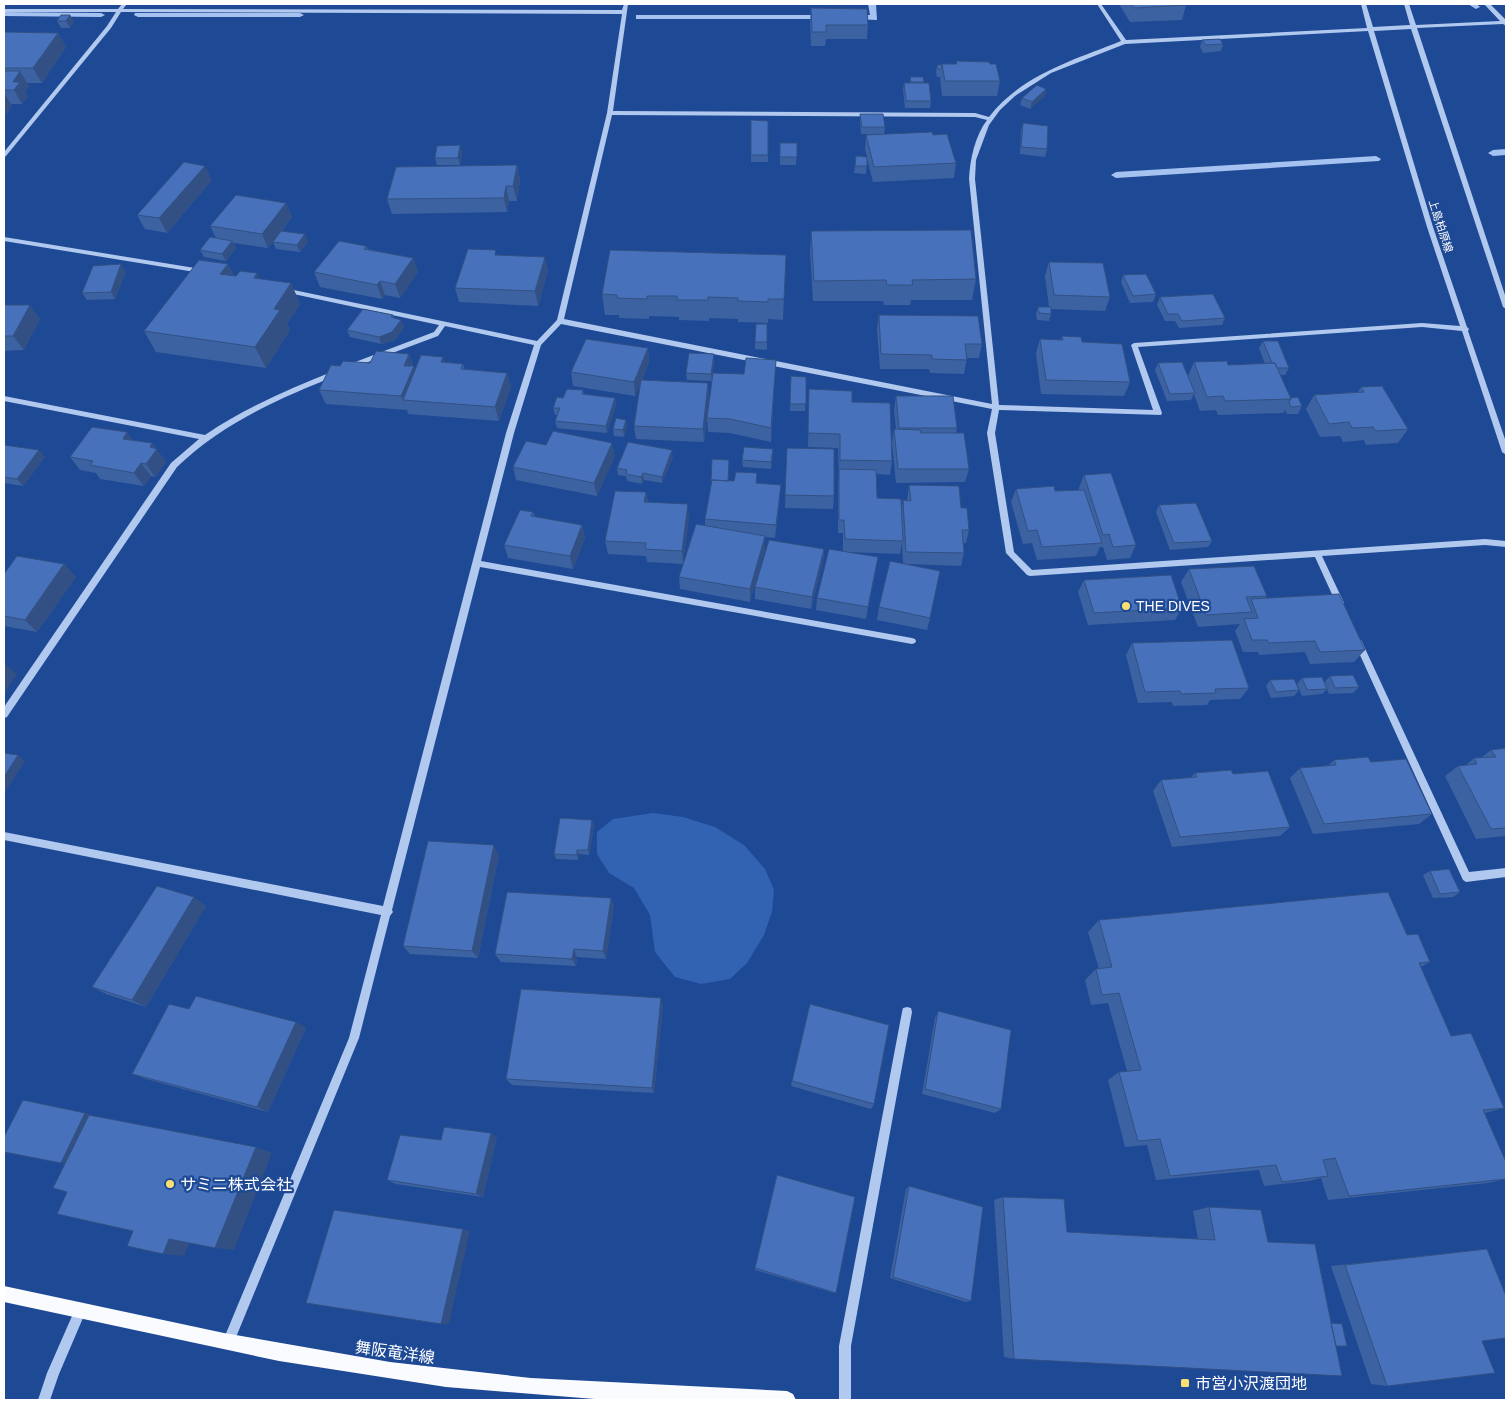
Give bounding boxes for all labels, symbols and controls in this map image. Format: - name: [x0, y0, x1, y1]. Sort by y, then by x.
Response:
- street label: 上島柏原線: [1427, 198, 1455, 254]
- place label: THE DIVES: [1136, 598, 1210, 614]
- marker: THE DIVES: [1120, 600, 1132, 612]
- place label: サミニ株式会社: [180, 1176, 292, 1193]
- marker: サミニ株式会社: [164, 1178, 176, 1190]
- street label: 舞阪竜洋線: [354, 1339, 436, 1366]
- place label: 市営小沢渡団地: [1195, 1375, 1307, 1392]
- marker: 市営小沢渡団地: [1179, 1377, 1191, 1389]

